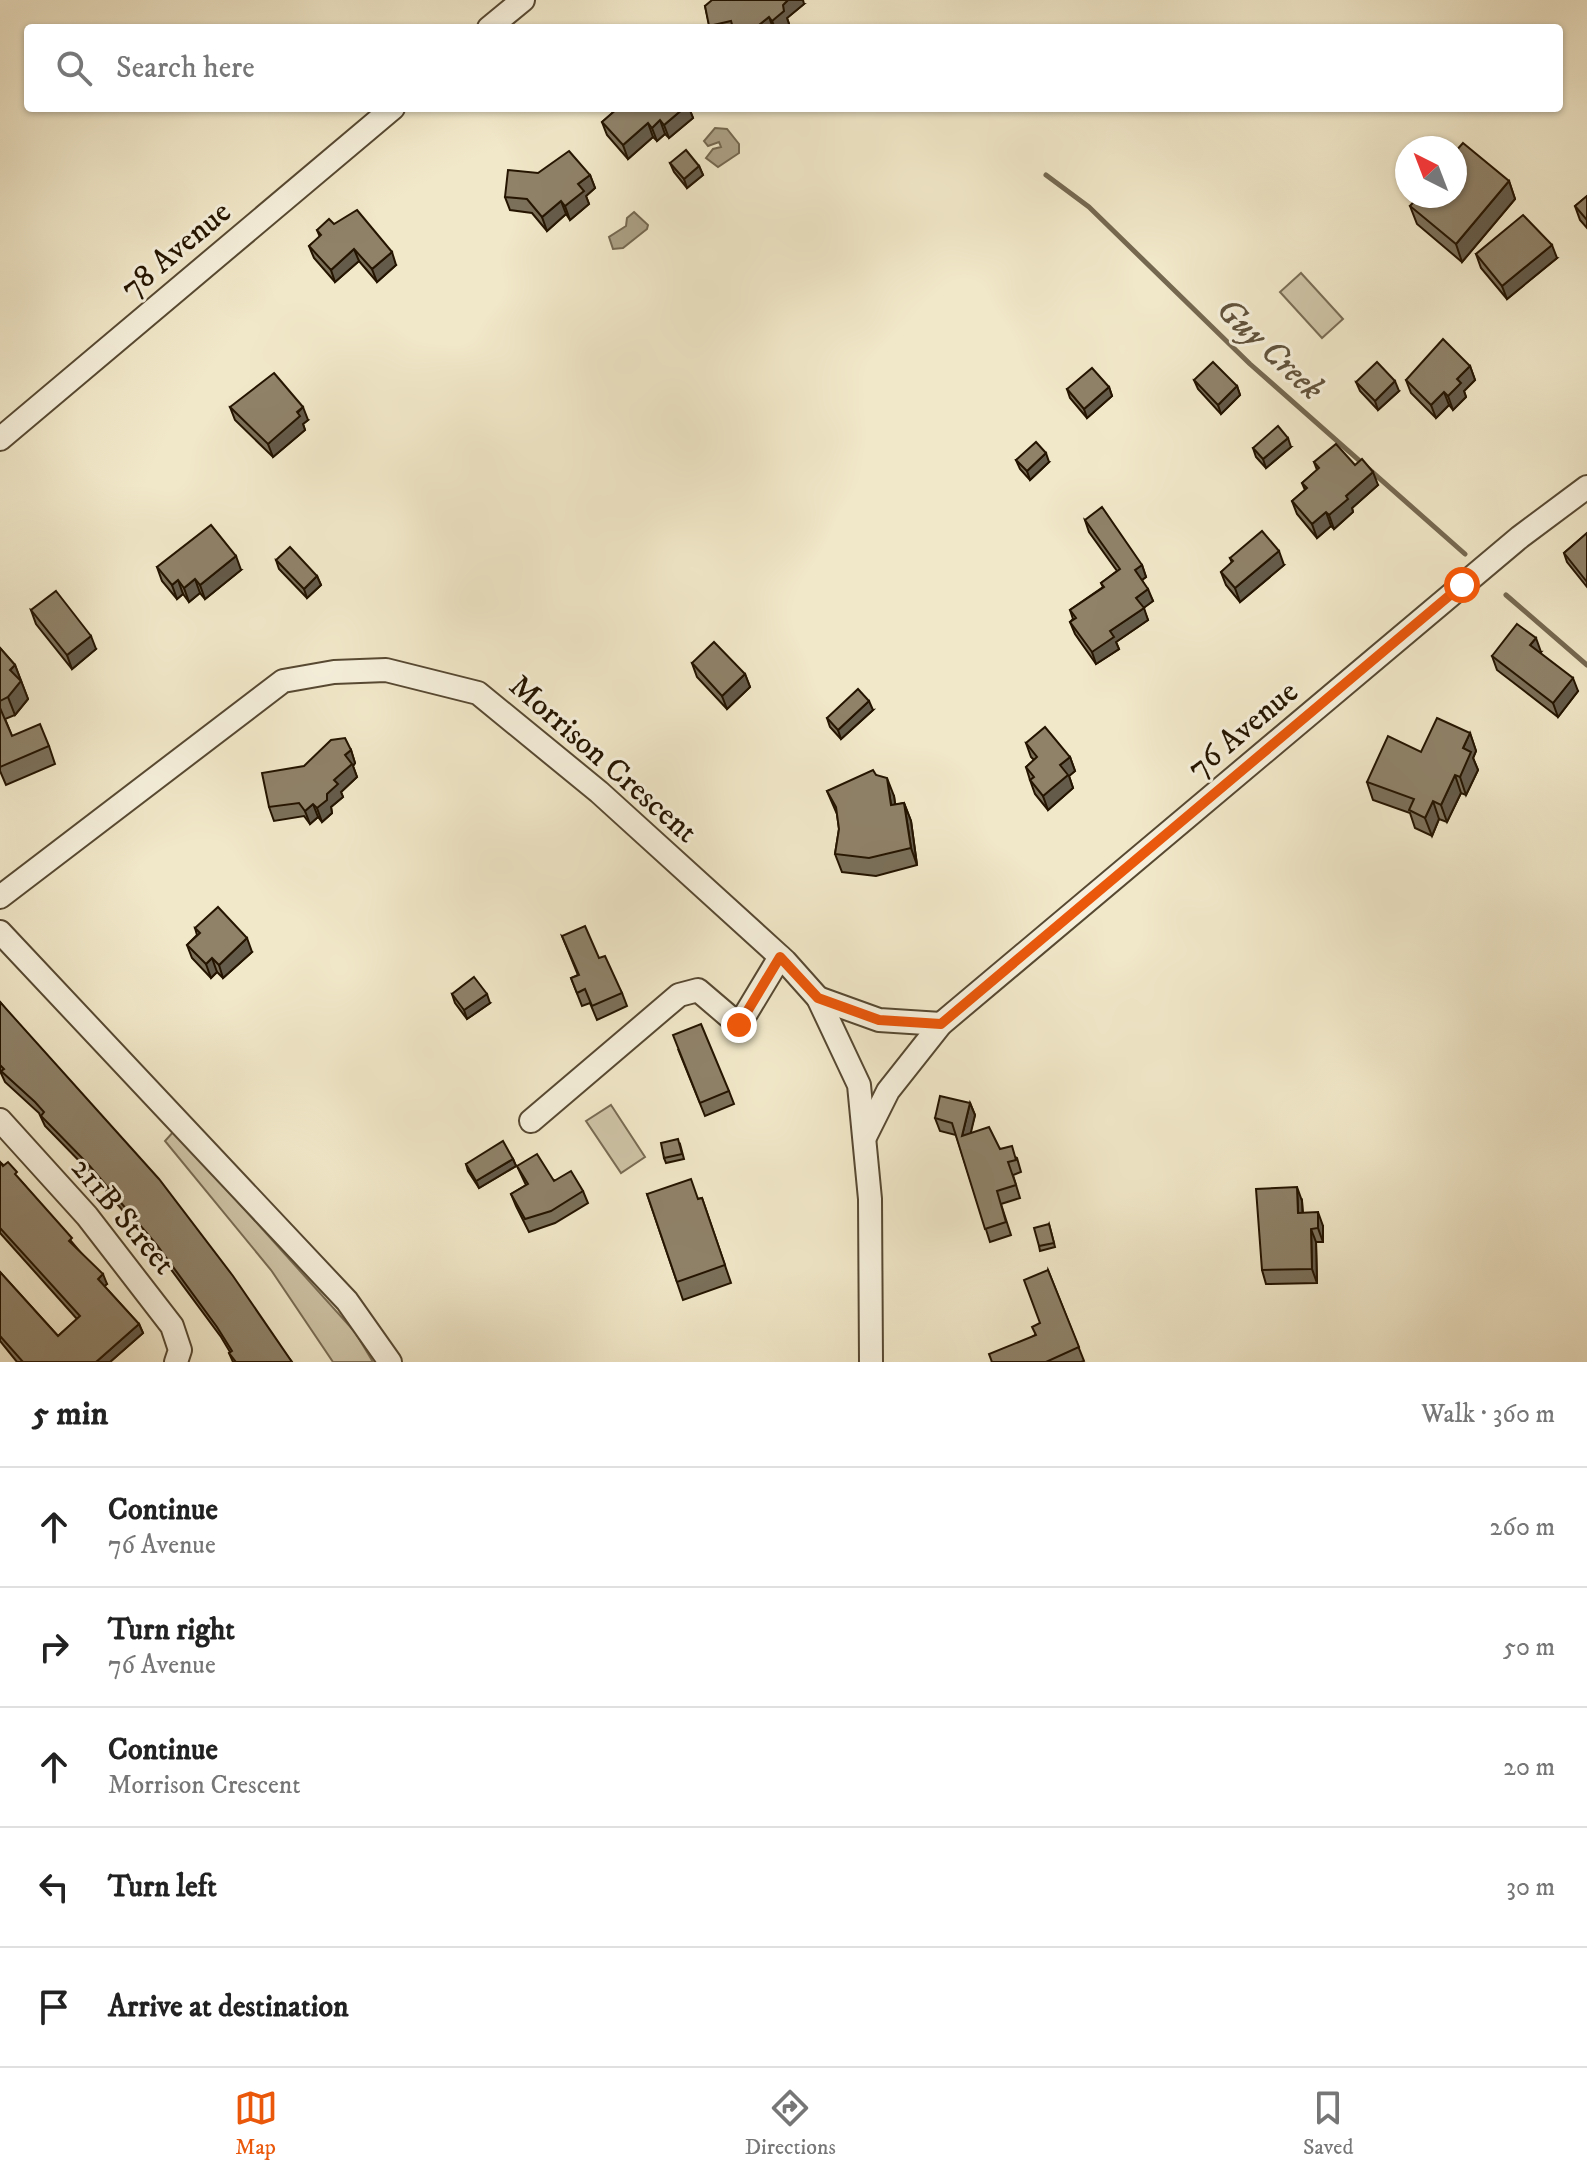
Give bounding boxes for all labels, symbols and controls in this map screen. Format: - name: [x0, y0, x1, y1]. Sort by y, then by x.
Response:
- search box: [24, 24, 1563, 112]
- icon: search: [52, 46, 96, 90]
- text: Search here: [116, 50, 255, 87]
- north arrow: [1395, 136, 1467, 208]
- street label: 78 Avenue: [113, 193, 240, 308]
- water label: Guy Creek: [1207, 289, 1333, 410]
- route start: [1444, 567, 1480, 603]
- street label: Morrison Crescent: [500, 667, 705, 852]
- street label: 76 Avenue: [1180, 673, 1307, 788]
- route end: [721, 1007, 757, 1043]
- street label: 211B Street: [62, 1149, 183, 1284]
- text: 5 min: [32, 1393, 108, 1435]
- text: Walk · 360 m: [1421, 1398, 1555, 1431]
- text: Continue: [108, 1492, 218, 1529]
- icon: ahead: [32, 1505, 76, 1549]
- text: 260 m: [1490, 1511, 1555, 1544]
- text: 76 Avenue: [108, 1529, 216, 1562]
- text: Turn right: [108, 1612, 235, 1649]
- icon: right: [32, 1625, 76, 1669]
- text: 50 m: [1503, 1631, 1555, 1664]
- text: 76 Avenue: [108, 1649, 216, 1682]
- text: Continue: [108, 1732, 218, 1769]
- icon: ahead: [32, 1745, 76, 1789]
- text: 20 m: [1503, 1751, 1555, 1784]
- text: Morrison Crescent: [108, 1769, 301, 1802]
- icon: left: [32, 1865, 76, 1909]
- text: Turn left: [108, 1869, 217, 1906]
- text: 30 m: [1506, 1871, 1555, 1904]
- icon: arrive: [32, 1985, 76, 2029]
- text: Arrive at destination: [108, 1989, 349, 2026]
- tab: Map: [234, 2086, 278, 2161]
- tab: Directions: [745, 2086, 836, 2161]
- tab: Saved: [1303, 2086, 1353, 2161]

